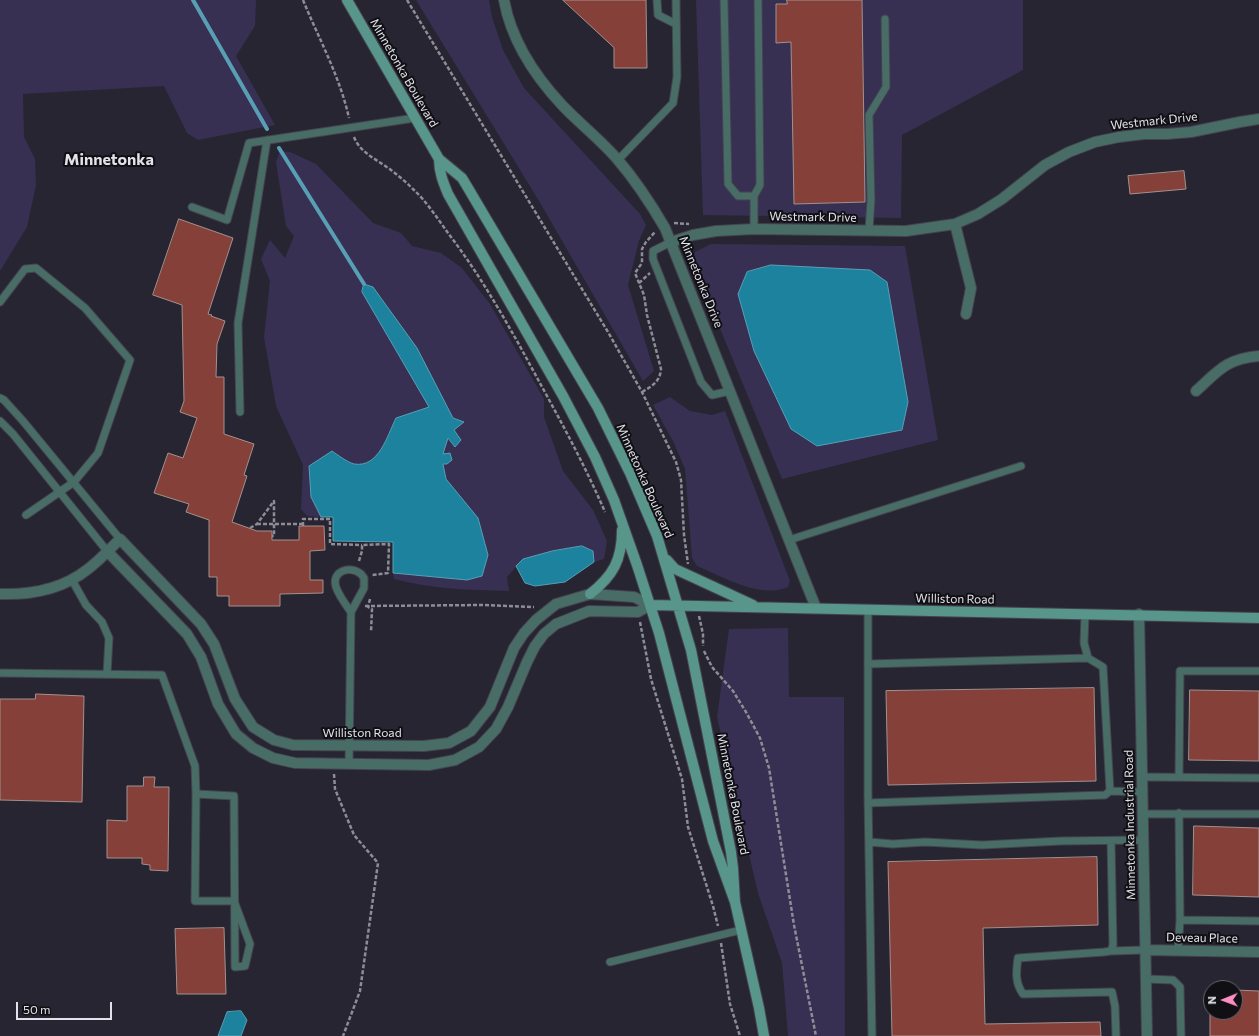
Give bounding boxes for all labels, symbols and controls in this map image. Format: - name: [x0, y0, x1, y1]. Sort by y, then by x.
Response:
- street label: Minnetonka Boulevard: [367, 16, 441, 130]
- street label: Westmark Drive: [1110, 109, 1198, 133]
- district label: Minnetonka: [64, 150, 154, 170]
- street label: Westmark Drive: [769, 209, 857, 225]
- street label: Minnetonka Drive: [676, 234, 726, 330]
- street label: Minnetonka Boulevard: [613, 422, 677, 540]
- street label: Williston Road: [915, 591, 995, 607]
- street label: Williston Road: [322, 726, 402, 740]
- street label: Minnetonka Boulevard: [714, 732, 752, 856]
- street label: Minnetonka Industrial Road: [1121, 750, 1139, 900]
- street label: Deveau Place: [1166, 930, 1238, 946]
- north arrow: [1203, 980, 1243, 1020]
- scale bar: [18, 994, 114, 1020]
- text: N: [1205, 996, 1218, 1004]
- text: 50 m: [23, 1002, 51, 1016]

